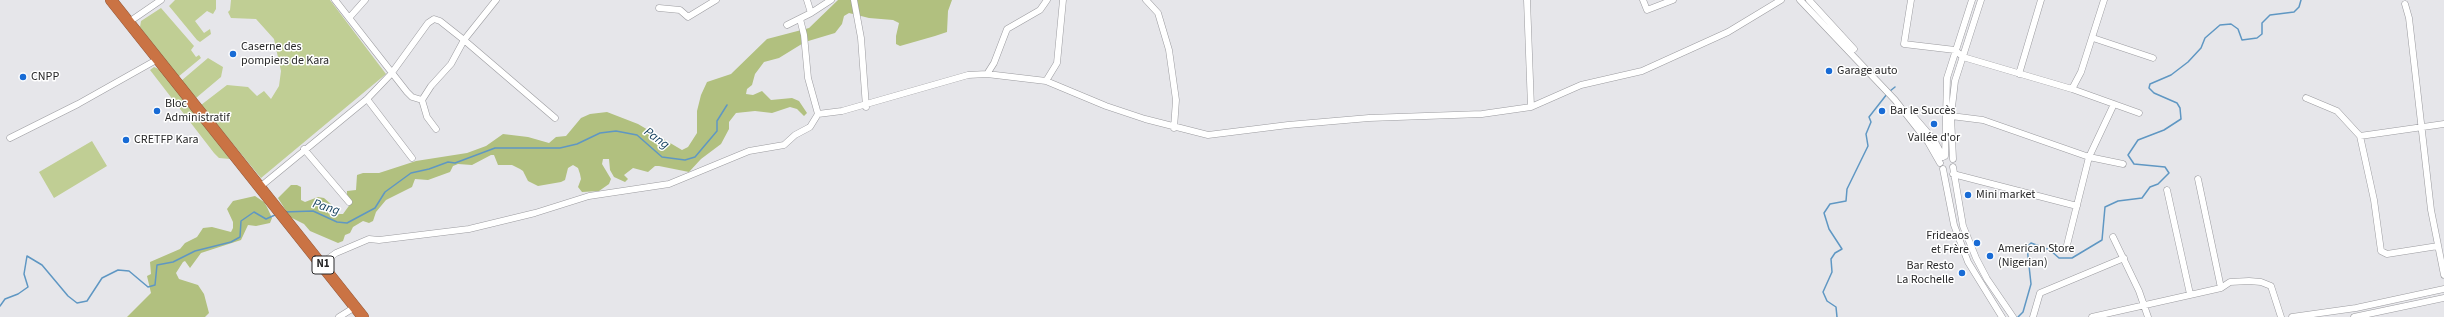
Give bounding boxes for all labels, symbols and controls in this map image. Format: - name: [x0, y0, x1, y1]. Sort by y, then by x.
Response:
- place label: Caserne des pompiers de Kara: [241, 40, 329, 68]
- marker: Caserne des pompiers de Kara: [228, 49, 238, 59]
- place label: Garage auto: [1837, 64, 1898, 78]
- marker: Garage auto: [1824, 66, 1834, 76]
- place label: CNPP: [31, 70, 59, 84]
- marker: CNPP: [18, 72, 28, 82]
- place label: Bloc Administratif: [165, 97, 230, 125]
- place label: Bar le Succès: [1890, 104, 1955, 118]
- marker: Bloc Administratif: [152, 106, 162, 116]
- marker: Bar le Succès: [1877, 106, 1887, 116]
- marker: Vallée d'or: [1929, 119, 1939, 129]
- water label: Pang: [640, 125, 672, 153]
- place label: Vallée d'or: [1908, 131, 1960, 145]
- place label: CRETFP Kara: [134, 133, 198, 147]
- marker: CRETFP Kara: [121, 135, 131, 145]
- place label: Mini market: [1976, 188, 2035, 202]
- marker: Mini market: [1963, 190, 1973, 200]
- water label: Pang: [311, 197, 341, 219]
- place label: Frideaos et Frère: [1926, 229, 1969, 257]
- marker: Frideaos et Frère: [1972, 238, 1982, 248]
- place label: American Store (Nigerian): [1998, 242, 2074, 270]
- marker: American Store (Nigerian): [1985, 251, 1995, 261]
- road number: N1: [312, 256, 334, 274]
- place label: Bar Resto La Rochelle: [1896, 259, 1954, 287]
- marker: Bar Resto La Rochelle: [1957, 268, 1967, 278]

